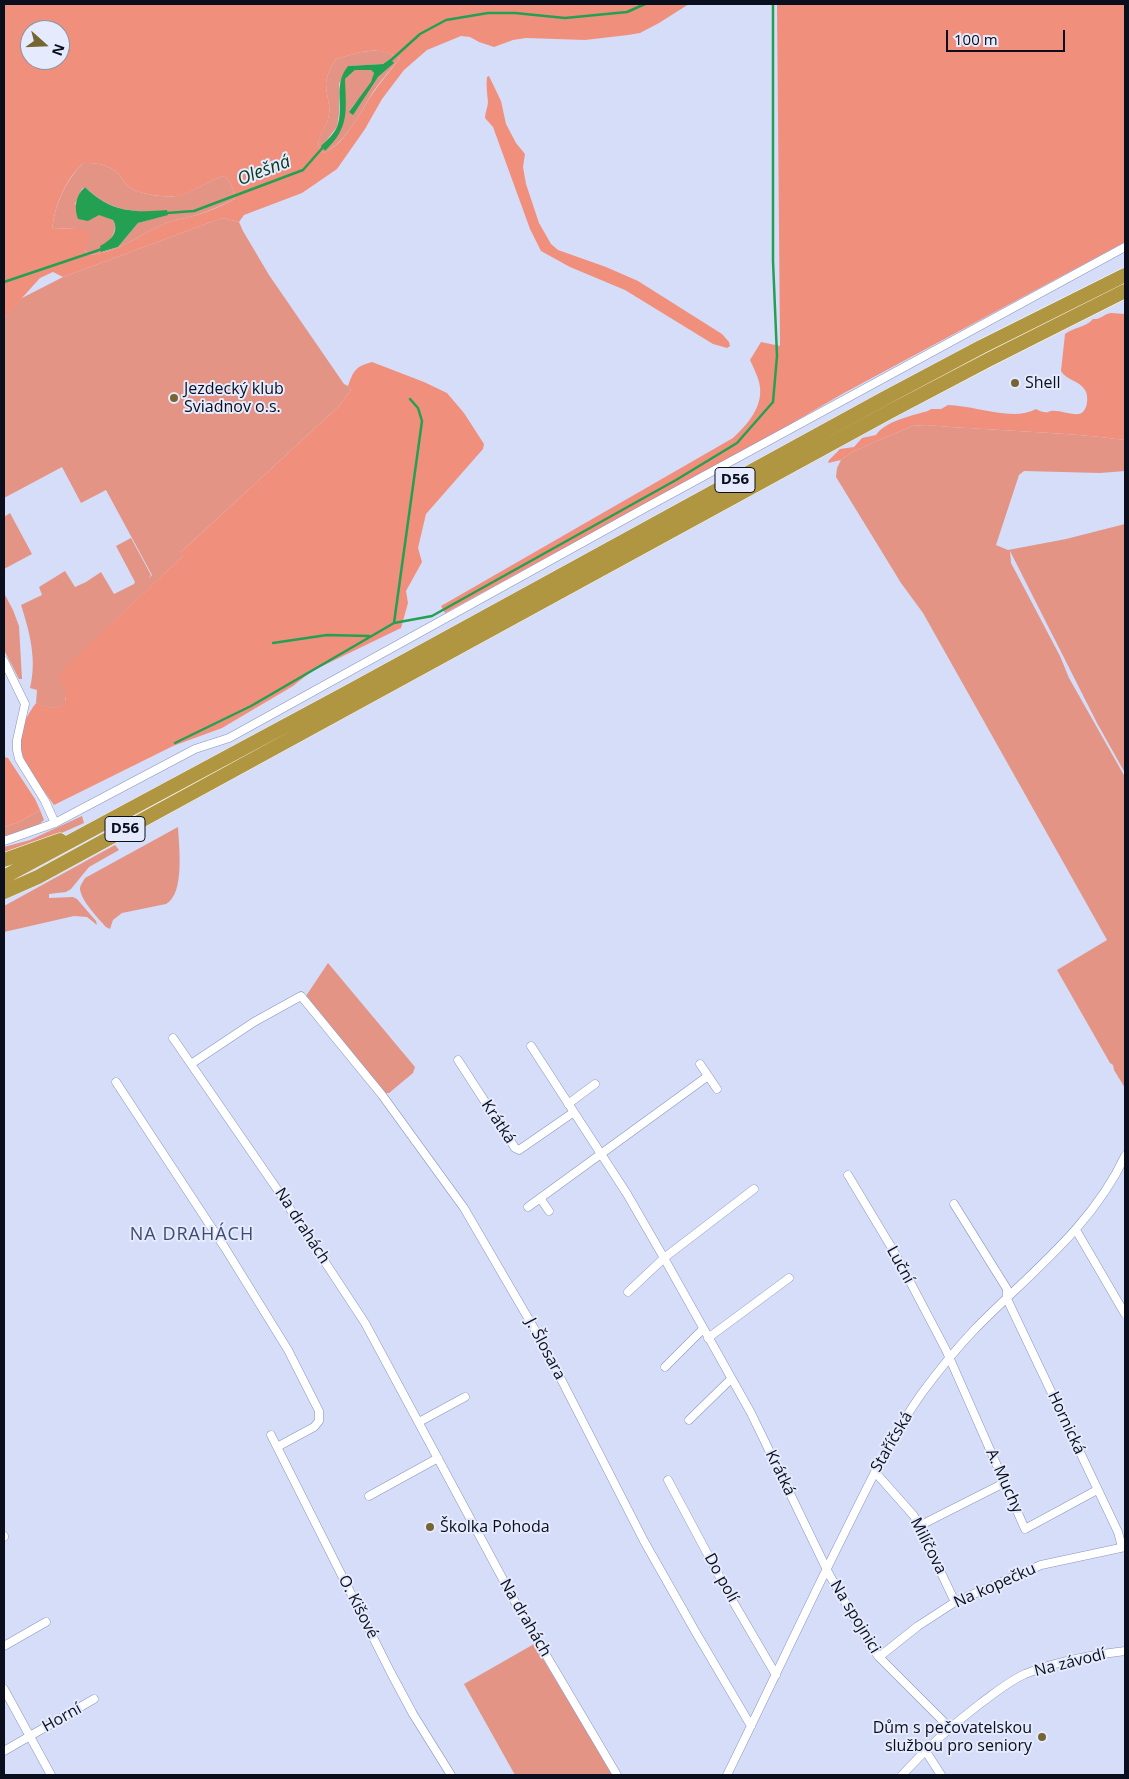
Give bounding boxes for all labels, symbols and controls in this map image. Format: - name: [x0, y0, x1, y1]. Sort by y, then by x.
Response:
- north arrow: [20, 20, 70, 70]
- scale bar: [949, 20, 1068, 52]
- text: 100 m: [954, 29, 998, 49]
- text: N: [48, 41, 70, 59]
- water label: Olešná: [235, 151, 293, 191]
- place label: Shell: [1025, 373, 1061, 393]
- marker: Shell: [1009, 377, 1021, 389]
- place label: Jezdecký klub Sviadnov o.s.: [184, 379, 284, 417]
- marker: Jezdecký klub Sviadnov o.s.: [168, 392, 180, 404]
- road number: D56: [715, 468, 755, 492]
- road number: D56: [105, 816, 145, 842]
- street label: Krátká: [477, 1097, 519, 1147]
- street label: Na drahách: [270, 1185, 334, 1267]
- district label: NA DRAHÁCH: [129, 1224, 255, 1246]
- street label: Luční: [882, 1243, 918, 1287]
- street label: J. Šlosara: [521, 1315, 569, 1383]
- street label: Hornická: [1043, 1389, 1089, 1457]
- street label: Staříčská: [867, 1408, 917, 1476]
- street label: A. Muchy: [981, 1446, 1027, 1516]
- street label: Krátká: [761, 1447, 799, 1499]
- street label: Milíčova: [906, 1515, 950, 1577]
- place label: Školka Pohoda: [440, 1517, 550, 1537]
- marker: Školka Pohoda: [424, 1521, 436, 1533]
- street label: Do polí: [700, 1550, 742, 1606]
- street label: Na kopečku: [951, 1559, 1039, 1613]
- street label: O. Kišové: [334, 1572, 382, 1642]
- street label: Na drahách: [495, 1576, 555, 1660]
- street label: Na spojnici: [826, 1577, 884, 1657]
- street label: Na závodí: [1032, 1645, 1108, 1681]
- street label: Horní: [39, 1699, 85, 1737]
- place label: Dům s pečovatelskou službou pro seniory: [873, 1718, 1032, 1756]
- marker: Dům s pečovatelskou službou pro seniory: [1036, 1731, 1048, 1743]

